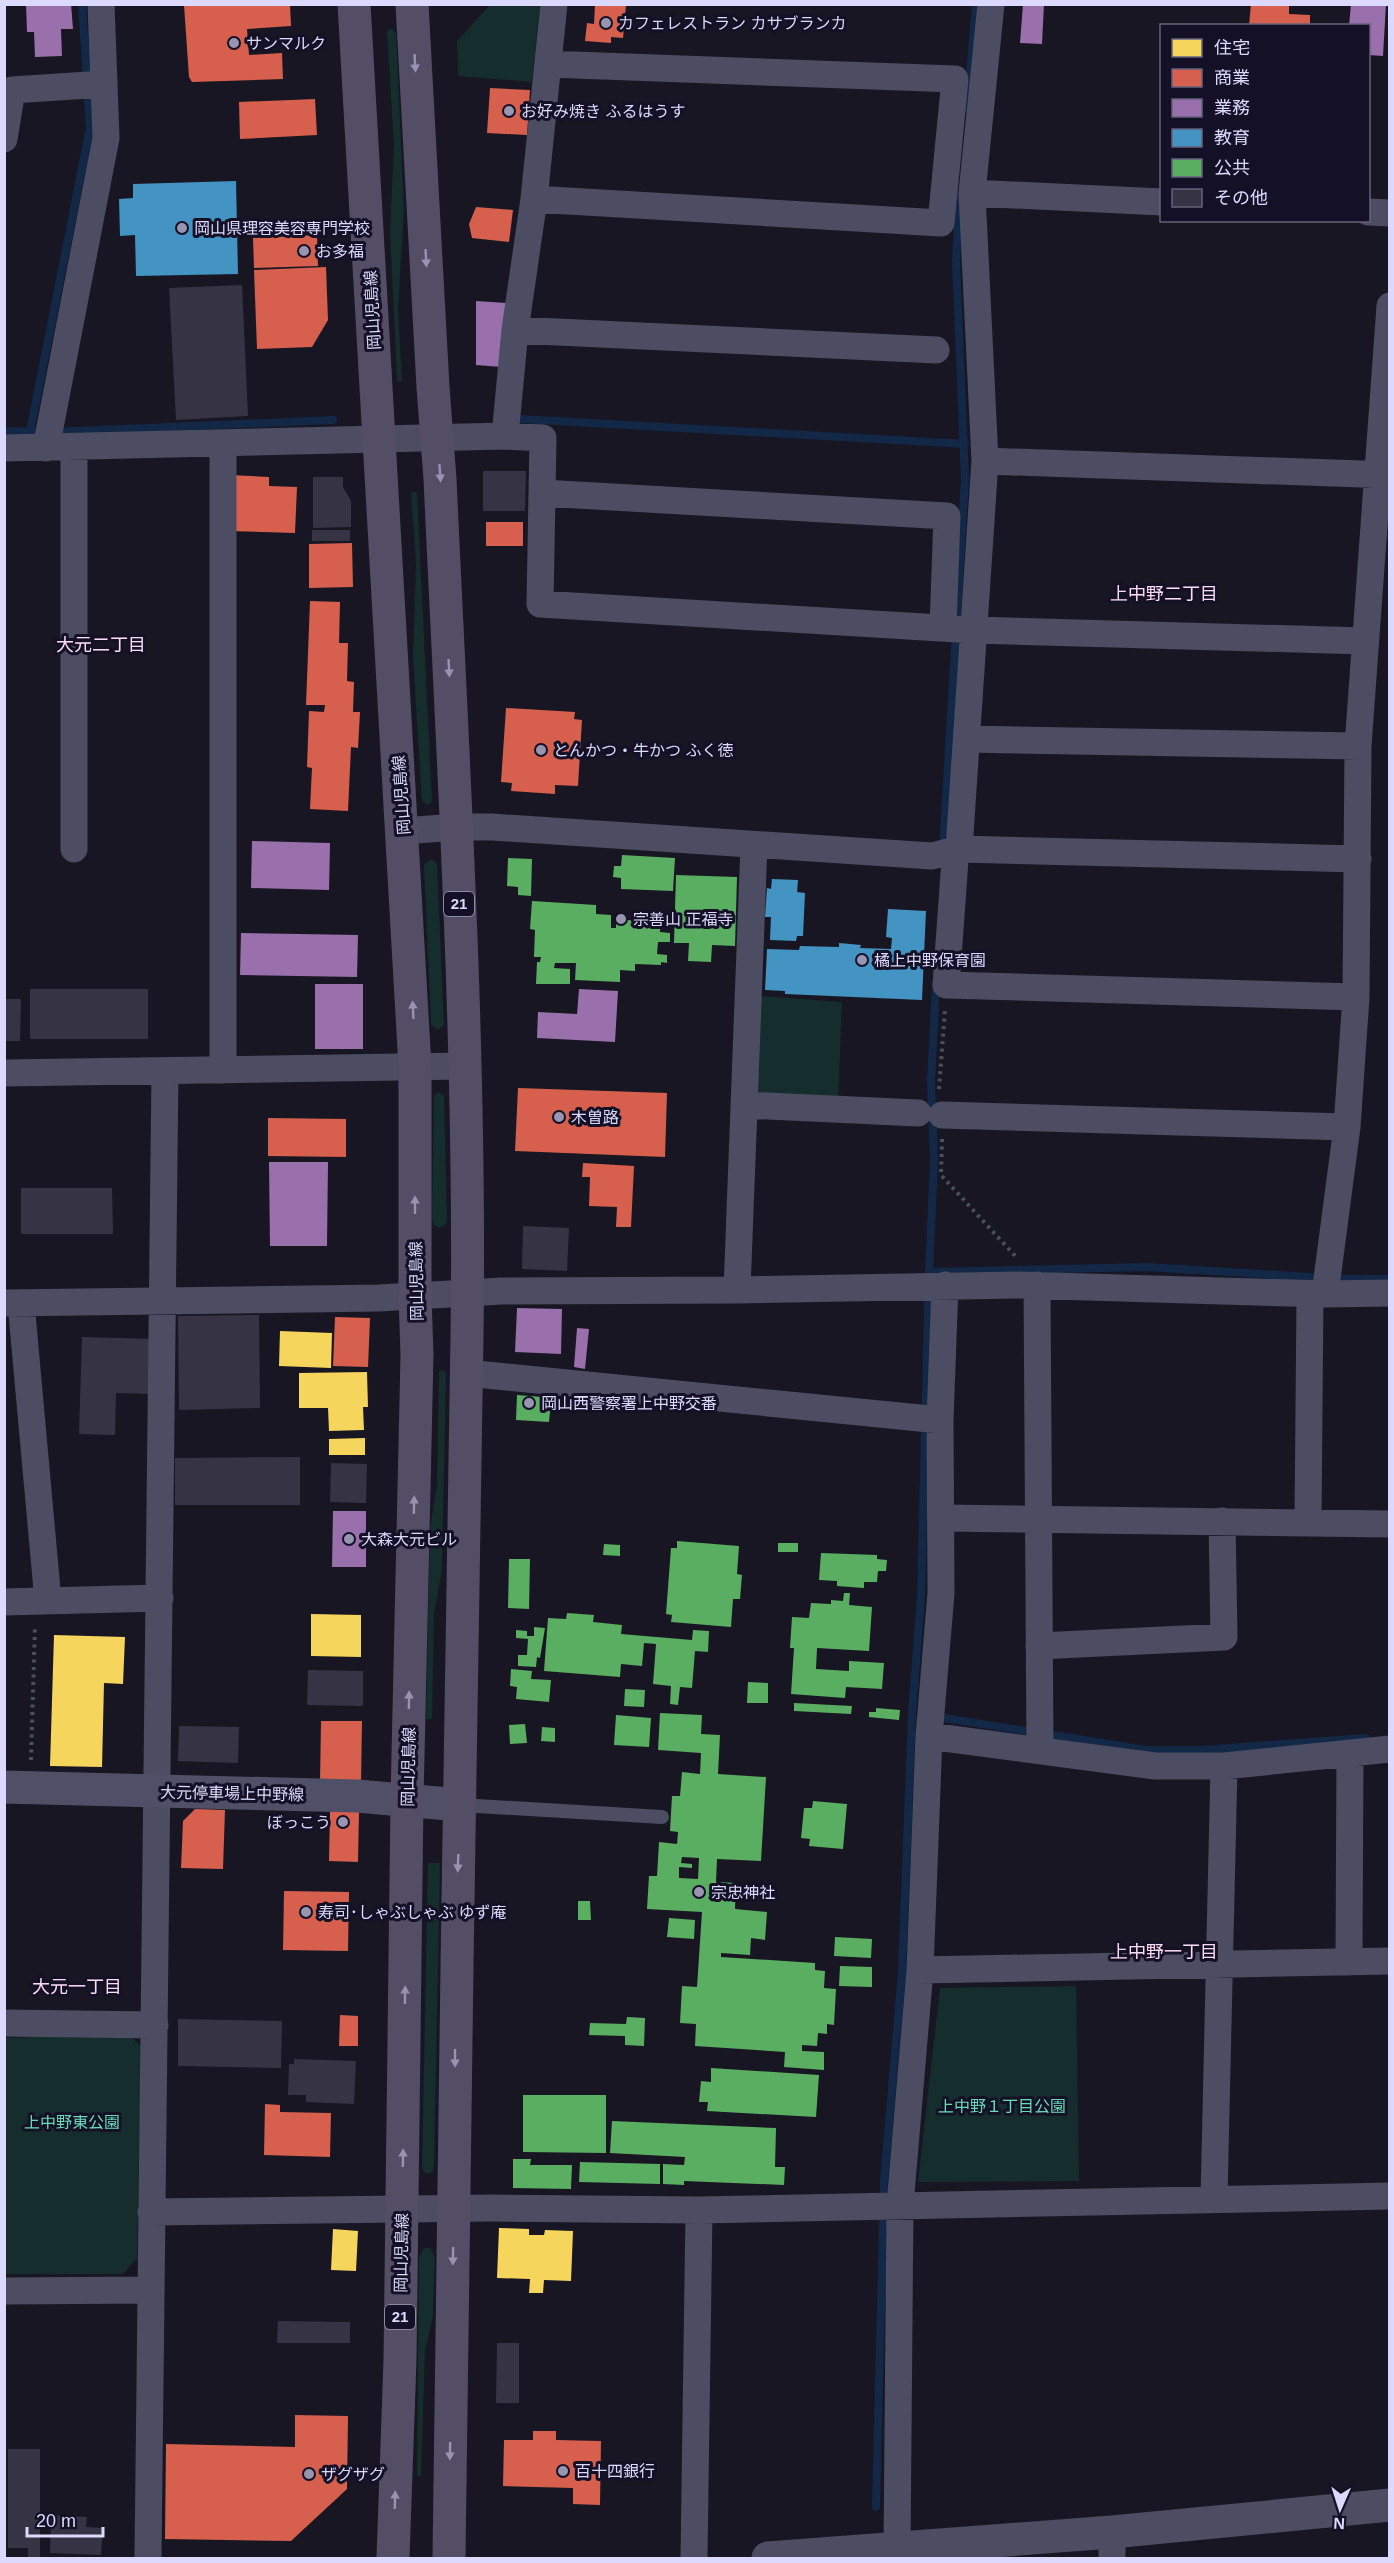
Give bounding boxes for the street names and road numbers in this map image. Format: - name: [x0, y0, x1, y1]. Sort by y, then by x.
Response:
- street label: 岡山児島線: [362, 270, 383, 350]
- street label: 岡山児島線: [390, 754, 413, 835]
- road number: 21: [444, 892, 474, 916]
- street label: 岡山児島線: [407, 1241, 426, 1321]
- street label: 岡山児島線: [399, 1727, 418, 1807]
- street label: 大元停車場上中野線: [160, 1784, 304, 1803]
- street label: 岡山児島線: [392, 2213, 411, 2293]
- road number: 21: [385, 2305, 415, 2329]

